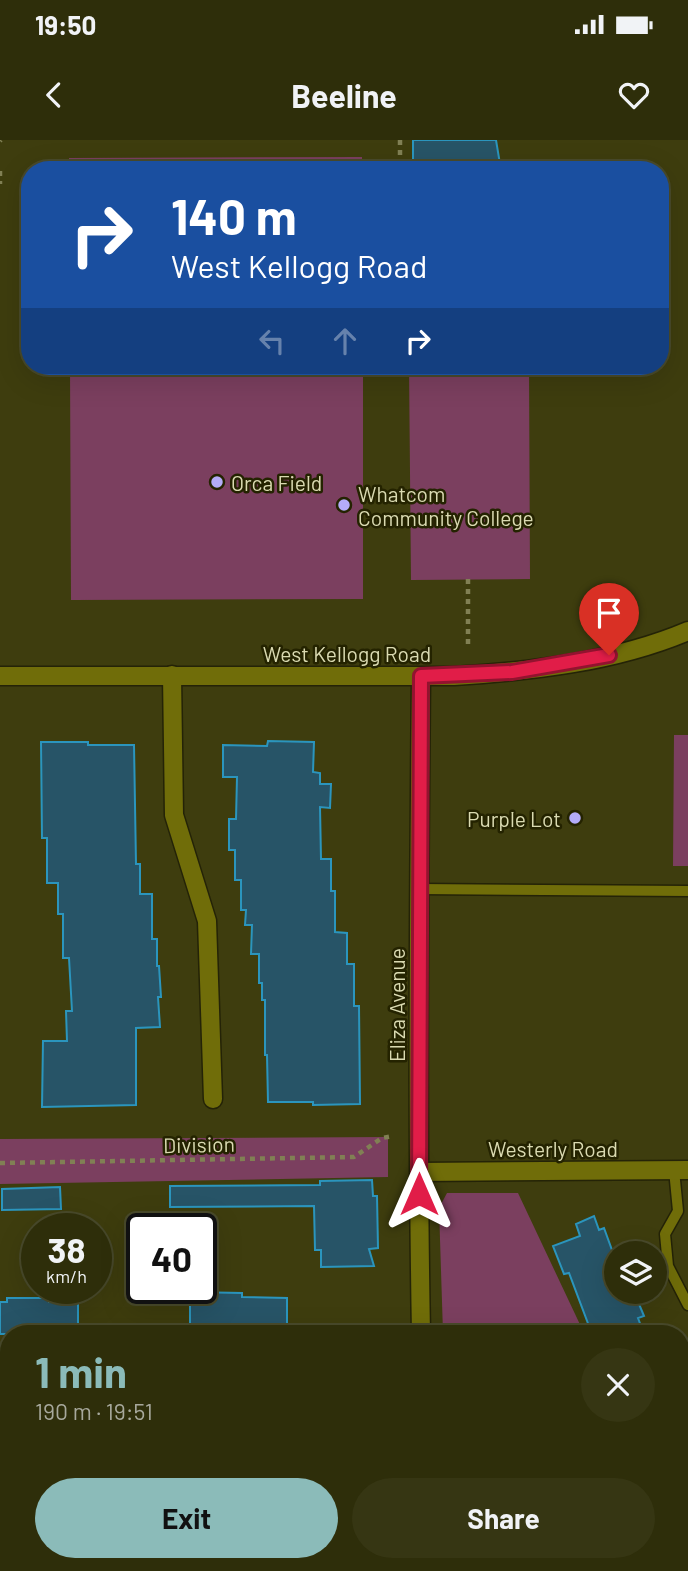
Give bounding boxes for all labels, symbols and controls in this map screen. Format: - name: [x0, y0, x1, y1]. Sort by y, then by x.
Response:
- text: 19:50: [35, 9, 96, 40]
- icon: back: [35, 76, 73, 114]
- text: Beeline: [291, 76, 397, 114]
- icon: heart: [615, 76, 653, 114]
- text: 140 m: [171, 186, 297, 245]
- icon: right: [56, 189, 147, 280]
- text: West Kellogg Road: [171, 246, 427, 284]
- icon: left: [253, 322, 291, 360]
- icon: ahead: [326, 322, 364, 360]
- icon: right: [399, 322, 437, 360]
- place label: Orca Field: [231, 470, 322, 495]
- marker: Orca Field: [209, 474, 225, 490]
- place label: Whatcom Community College: [358, 481, 534, 530]
- marker: Whatcom Community College: [336, 497, 352, 513]
- pin: [579, 583, 639, 655]
- icon: arrive: [590, 594, 628, 632]
- street label: West Kellogg Road: [263, 641, 431, 666]
- place label: Purple Lot: [467, 806, 561, 831]
- marker: Purple Lot: [567, 810, 583, 826]
- street label: Eliza Avenue: [384, 948, 409, 1062]
- street label: Division: [163, 1131, 235, 1157]
- street label: Westerly Road: [488, 1136, 618, 1161]
- position arrow: [382, 1157, 456, 1231]
- speed limit sign: 40: [126, 1213, 217, 1304]
- text: 38: [48, 1228, 85, 1270]
- map controls: [604, 1241, 667, 1304]
- button: layers: [604, 1241, 667, 1304]
- text: km/h: [46, 1265, 87, 1287]
- text: 1 min: [35, 1346, 127, 1396]
- button: close: [581, 1348, 655, 1422]
- text: 190 m · 19:51: [35, 1397, 153, 1425]
- button: Exit: [35, 1478, 338, 1558]
- button: Share: [352, 1478, 655, 1558]

